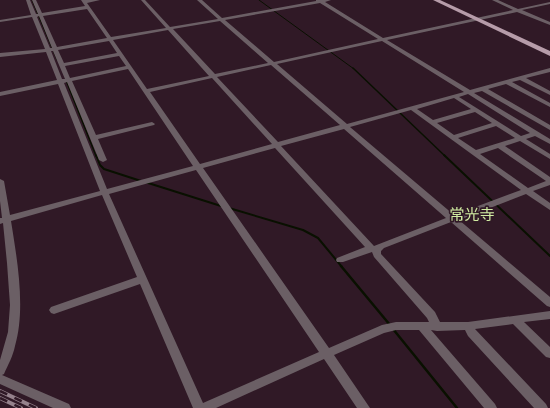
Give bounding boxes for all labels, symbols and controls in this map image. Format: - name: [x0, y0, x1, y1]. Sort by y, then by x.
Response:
- district label: 常光寺: [449, 206, 495, 224]

